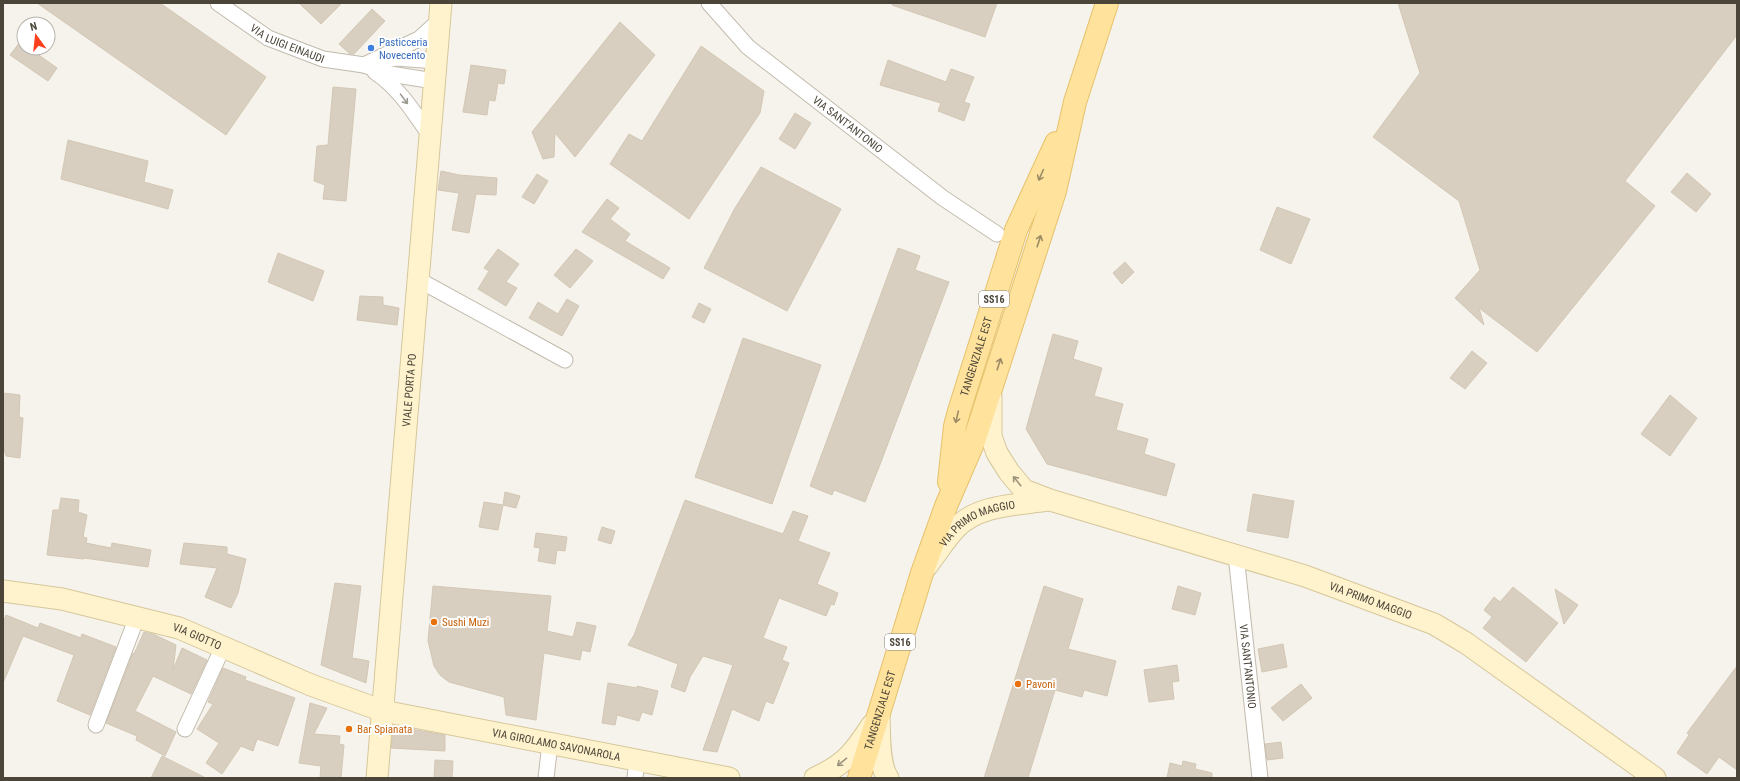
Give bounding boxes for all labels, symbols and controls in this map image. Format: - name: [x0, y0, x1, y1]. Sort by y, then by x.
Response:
- north arrow: [16, 16, 56, 56]
- text: N: [29, 20, 39, 34]
- street label: VIA LUIGI EINAUDI: [247, 22, 326, 66]
- place label: Pasticceria Novecento: [379, 36, 428, 62]
- marker: Pasticceria Novecento: [366, 43, 376, 53]
- one-way arrow: [400, 93, 408, 104]
- street label: VIA SANT'ANTONIO: [810, 93, 885, 156]
- one-way arrow: [1037, 169, 1044, 181]
- one-way arrow: [1036, 234, 1043, 247]
- road number: SS16: [979, 291, 1009, 307]
- street label: TANGENZIALE EST: [958, 315, 995, 398]
- street label: VIALE PORTA PO: [400, 353, 419, 428]
- one-way arrow: [996, 358, 1003, 371]
- one-way arrow: [953, 410, 961, 423]
- one-way arrow: [1012, 476, 1021, 486]
- street label: VIA PRIMO MAGGIO: [937, 498, 1016, 550]
- street label: VIA PRIMO MAGGIO: [1327, 580, 1414, 622]
- place label: Sushi Muzi: [442, 616, 489, 629]
- marker: Sushi Muzi: [429, 617, 439, 627]
- street label: VIA GIOTTO: [172, 621, 223, 653]
- street label: VIA SANT'ANTONIO: [1236, 623, 1259, 709]
- road number: SS16: [885, 634, 915, 650]
- street label: TANGENZIALE EST: [862, 669, 899, 752]
- place label: Pavoni: [1026, 678, 1055, 691]
- marker: Pavoni: [1013, 679, 1023, 689]
- place label: Bar Spianata: [357, 723, 412, 736]
- marker: Bar Spianata: [344, 724, 354, 734]
- street label: VIA GIROLAMO SAVONAROLA: [491, 726, 622, 764]
- one-way arrow: [837, 757, 848, 766]

